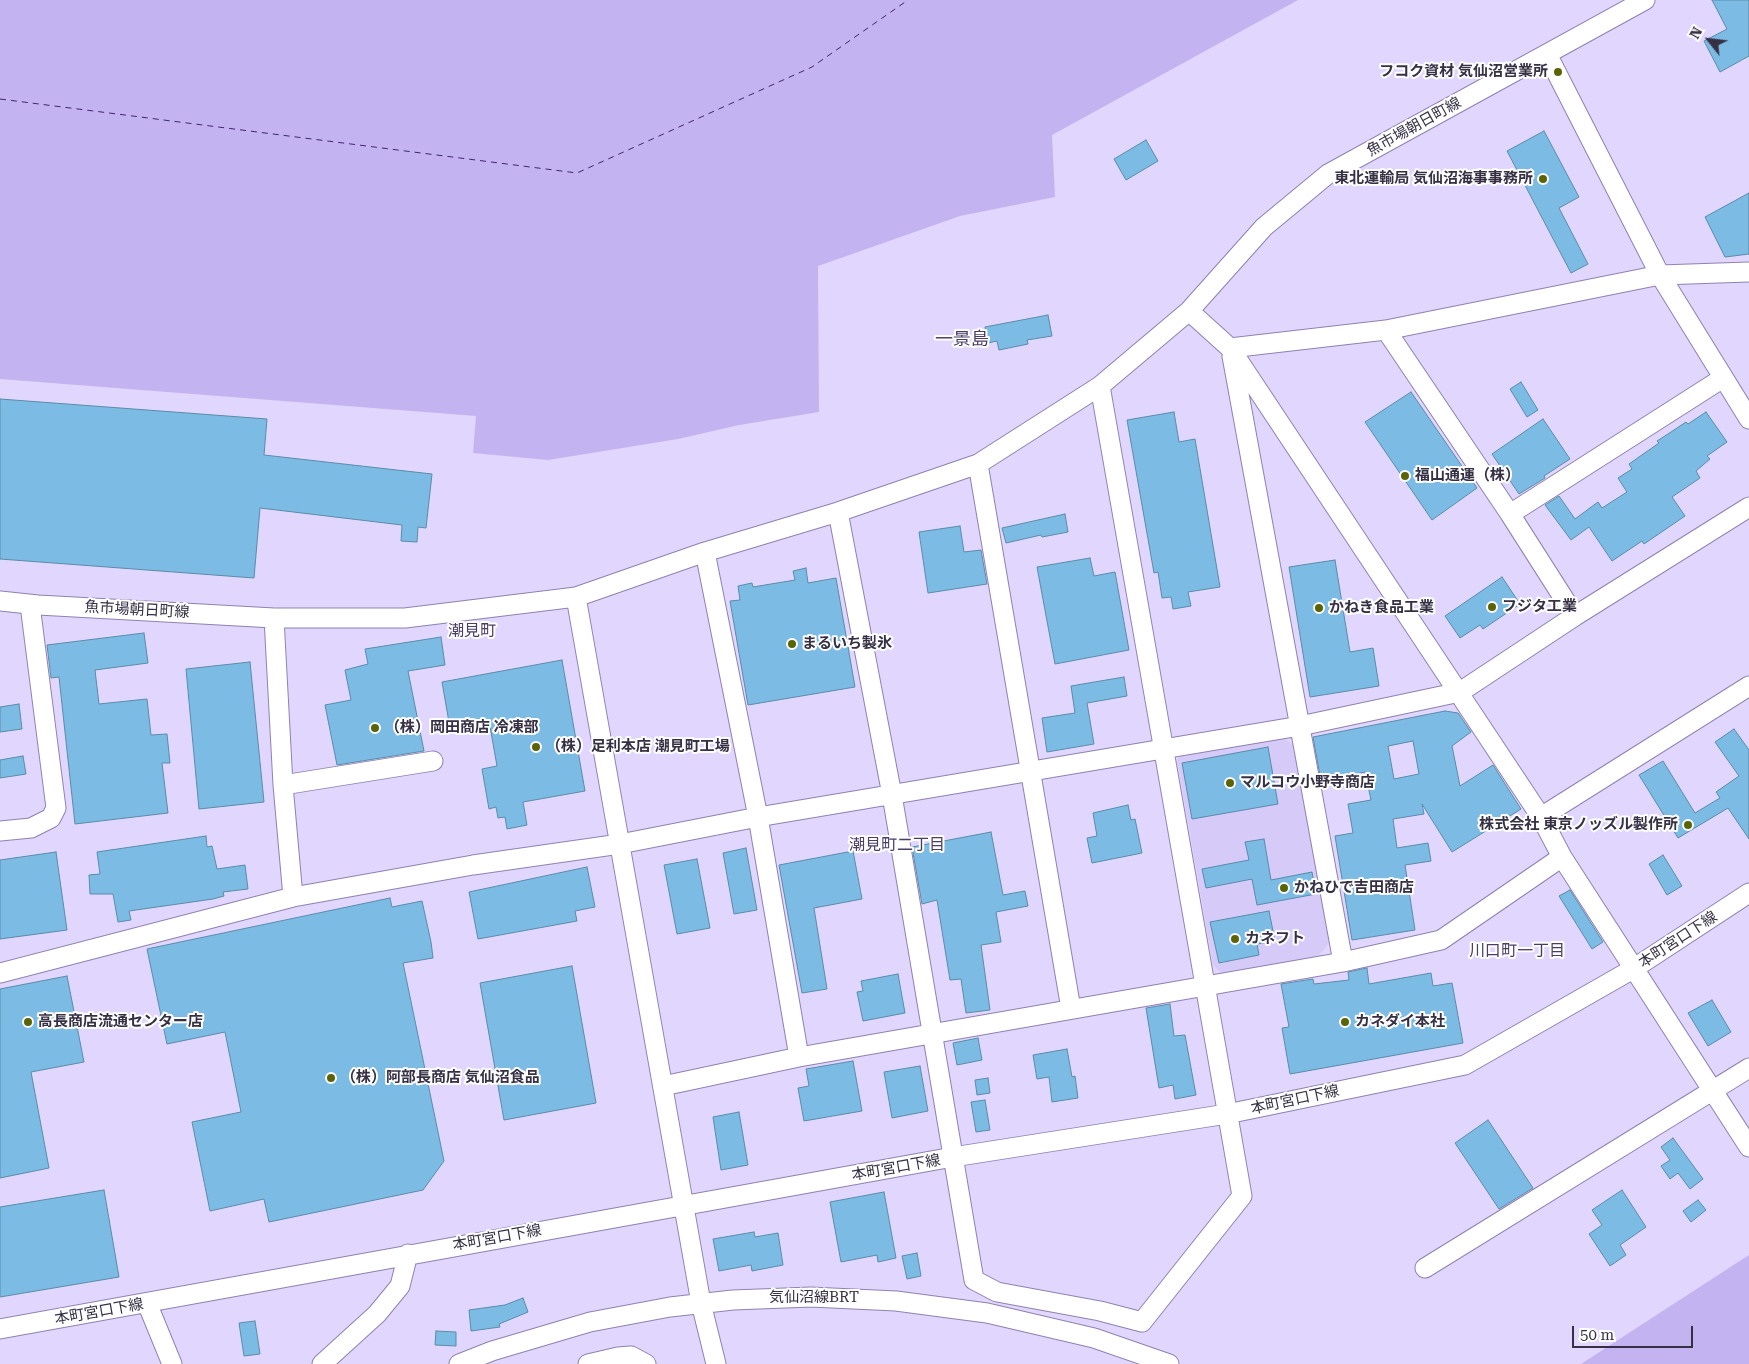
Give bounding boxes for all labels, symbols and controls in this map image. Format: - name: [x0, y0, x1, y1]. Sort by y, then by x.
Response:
- north arrow: [1684, 15, 1734, 65]
- text: N: [1686, 24, 1705, 41]
- place label: フコク資材 気仙沼営業所: [1379, 63, 1548, 81]
- marker: フコク資材 気仙沼営業所: [1552, 66, 1564, 78]
- street label: 魚市場朝日町線: [1364, 94, 1464, 160]
- place label: 東北運輸局 気仙沼海事事務所: [1334, 170, 1533, 188]
- marker: 東北運輸局 気仙沼海事事務所: [1537, 173, 1549, 185]
- district label: 一景島: [935, 329, 989, 351]
- place label: 福山通運（株）: [1415, 467, 1520, 485]
- marker: 福山通運（株）: [1399, 470, 1411, 482]
- street label: 魚市場朝日町線: [84, 598, 190, 622]
- place label: フジタ工業: [1502, 598, 1577, 616]
- place label: かねき食品工業: [1329, 599, 1434, 617]
- marker: フジタ工業: [1486, 601, 1498, 613]
- marker: かねき食品工業: [1313, 602, 1325, 614]
- district label: 潮見町: [448, 621, 496, 641]
- place label: まるいち製氷: [802, 635, 892, 653]
- marker: まるいち製氷: [786, 638, 798, 650]
- place label: （株）岡田商店 冷凍部: [385, 719, 539, 737]
- marker: （株）岡田商店 冷凍部: [369, 722, 381, 734]
- place label: （株）足利本店 潮見町工場: [546, 738, 730, 756]
- marker: （株）足利本店 潮見町工場: [530, 741, 542, 753]
- place label: マルコウ小野寺商店: [1240, 774, 1375, 792]
- marker: マルコウ小野寺商店: [1224, 777, 1236, 789]
- place label: 株式会社 東京ノッズル製作所: [1479, 816, 1678, 834]
- marker: 株式会社 東京ノッズル製作所: [1682, 819, 1694, 831]
- district label: 潮見町二丁目: [849, 835, 945, 855]
- place label: かねひで吉田商店: [1294, 879, 1414, 897]
- marker: かねひで吉田商店: [1278, 882, 1290, 894]
- street label: 本町宮口下線: [1635, 908, 1721, 972]
- place label: カネフト: [1245, 930, 1305, 948]
- marker: カネフト: [1229, 933, 1241, 945]
- district label: 川口町一丁目: [1469, 941, 1565, 961]
- place label: 高長商店流通センター店: [38, 1013, 203, 1031]
- place label: カネダイ本社: [1355, 1013, 1445, 1031]
- marker: 高長商店流通センター店: [22, 1016, 34, 1028]
- marker: カネダイ本社: [1339, 1016, 1351, 1028]
- place label: （株）阿部長商店 気仙沼食品: [341, 1069, 540, 1087]
- marker: （株）阿部長商店 気仙沼食品: [325, 1072, 337, 1084]
- street label: 本町宮口下線: [1249, 1082, 1341, 1118]
- street label: 本町宮口下線: [850, 1151, 942, 1185]
- street label: 本町宮口下線: [451, 1221, 543, 1255]
- street label: 気仙沼線BRT: [769, 1289, 859, 1307]
- street label: 本町宮口下線: [53, 1295, 145, 1329]
- scale bar: [1574, 1316, 1695, 1348]
- text: 50 m: [1580, 1326, 1614, 1344]

